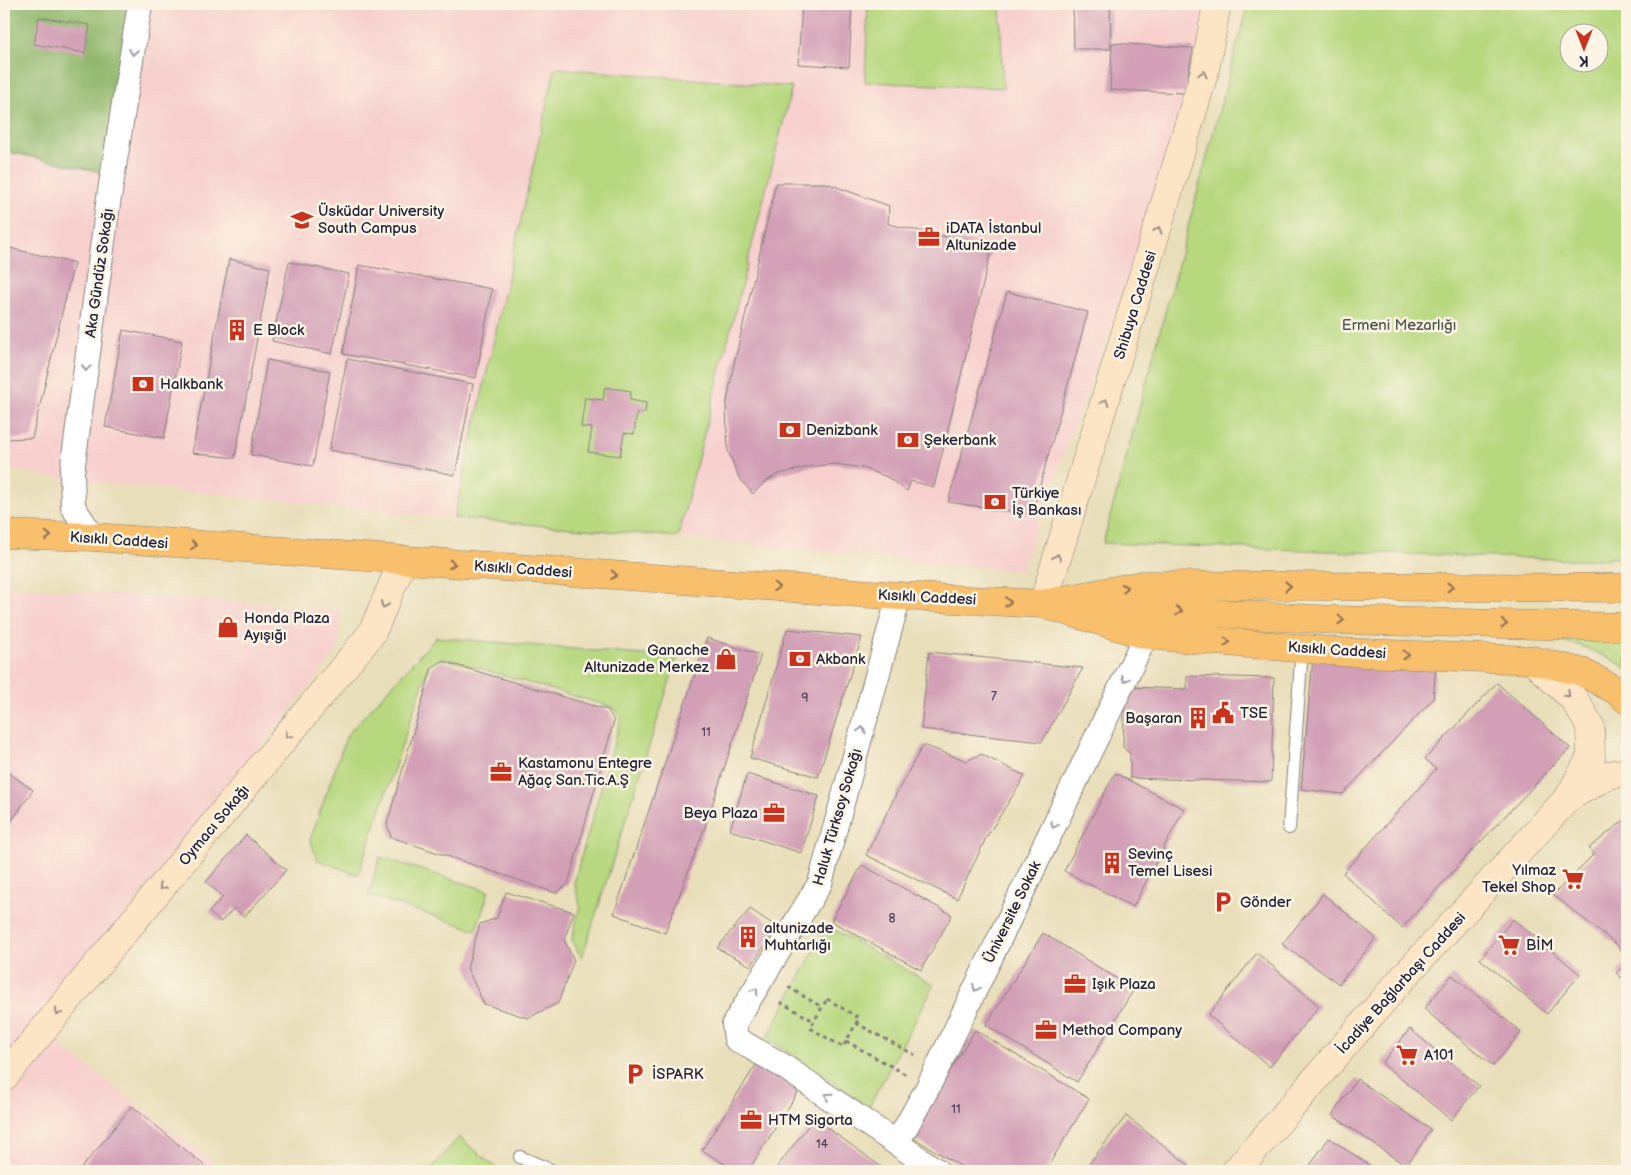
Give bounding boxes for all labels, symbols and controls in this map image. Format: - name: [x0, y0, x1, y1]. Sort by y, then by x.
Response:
- north arrow: [1558, 22, 1608, 72]
- one-way arrow: [128, 48, 138, 56]
- text: K: [1579, 52, 1589, 69]
- one-way arrow: [1198, 70, 1208, 78]
- place label: Üsküdar University South Campus: [318, 202, 445, 238]
- street label: Aka Gündüz Sokağı: [81, 207, 118, 339]
- school or university icon: Üsküdar University South Campus: [289, 207, 315, 233]
- place label: iDATA İstanbul Altunizade: [946, 219, 1041, 255]
- office icon: iDATA İstanbul Altunizade: [916, 224, 942, 250]
- one-way arrow: [1152, 225, 1163, 234]
- street label: Shibuya Caddesi: [1110, 249, 1161, 362]
- park label: Ermeni Mezarlığı: [1342, 316, 1456, 335]
- building icon: E Block: [224, 317, 250, 343]
- place label: E Block: [253, 321, 305, 340]
- one-way arrow: [81, 365, 92, 373]
- bank icon: Halkbank: [130, 371, 156, 397]
- place label: Halkbank: [160, 375, 224, 394]
- one-way arrow: [1100, 398, 1110, 406]
- bank icon: Denizbank: [777, 417, 803, 443]
- place label: Denizbank: [806, 421, 878, 440]
- bank icon: Şekerbank: [895, 427, 921, 453]
- place label: Şekerbank: [924, 431, 997, 450]
- place label: Türkiye İş Bankası: [1012, 484, 1082, 520]
- bank icon: Türkiye İş Bankası: [982, 489, 1008, 515]
- street label: Kısıklı Caddesi: [69, 528, 169, 553]
- one-way arrow: [44, 530, 52, 541]
- one-way arrow: [190, 539, 198, 550]
- one-way arrow: [1052, 553, 1062, 562]
- street label: Kısıklı Caddesi: [473, 557, 573, 582]
- one-way arrow: [448, 558, 456, 569]
- one-way arrow: [610, 570, 618, 581]
- one-way arrow: [772, 581, 780, 592]
- one-way arrow: [1284, 581, 1292, 591]
- one-way arrow: [1446, 582, 1454, 592]
- one-way arrow: [1121, 584, 1130, 594]
- street label: Kısıklı Caddesi: [877, 585, 977, 610]
- one-way arrow: [1004, 596, 1012, 607]
- one-way arrow: [379, 600, 390, 609]
- one-way arrow: [1175, 606, 1183, 617]
- place label: Honda Plaza Ayışığı: [244, 609, 330, 645]
- shop icon: Honda Plaza Ayışığı: [215, 614, 241, 640]
- one-way arrow: [1338, 615, 1346, 625]
- one-way arrow: [1500, 619, 1508, 629]
- one-way arrow: [1223, 636, 1231, 647]
- street label: Kısıklı Caddesi: [1287, 638, 1387, 663]
- place label: Ganache Altunizade Merkez: [584, 641, 710, 677]
- shop icon: Ganache Altunizade Merkez: [713, 646, 739, 672]
- bank icon: Akbank: [787, 646, 813, 672]
- one-way arrow: [1403, 649, 1411, 660]
- place label: Akbank: [816, 650, 866, 669]
- one-way arrow: [1120, 674, 1131, 683]
- one-way arrow: [1562, 688, 1571, 697]
- house number: 7: [991, 689, 997, 704]
- house number: 9: [802, 691, 809, 706]
- public building icon: TSE: [1210, 700, 1236, 726]
- place label: TSE: [1240, 704, 1268, 723]
- building icon: Başaran: [1185, 705, 1211, 731]
- place label: Başaran: [1125, 709, 1182, 728]
- house number: 11: [701, 725, 711, 740]
- one-way arrow: [857, 726, 867, 734]
- one-way arrow: [285, 729, 293, 738]
- street label: Haluk Türksoy Sokağı: [809, 746, 866, 888]
- place label: Kastamonu Entegre Ağaç San.Tic.A.Ş: [518, 754, 652, 790]
- office icon: Kastamonu Entegre Ağaç San.Tic.A.Ş: [488, 759, 514, 785]
- street label: Oymacı Sokağı: [175, 781, 254, 870]
- office icon: Beya Plaza: [761, 800, 787, 826]
- place label: Beya Plaza: [683, 804, 758, 823]
- one-way arrow: [1050, 820, 1060, 829]
- place label: Sevinç Temel Lisesi: [1128, 845, 1212, 881]
- building icon: Sevinç Temel Lisesi: [1099, 850, 1125, 876]
- street label: Üniversite Sokak: [979, 857, 1046, 967]
- place label: Yılmaz Tekel Shop: [1482, 861, 1557, 897]
- supermarket icon: Yılmaz Tekel Shop: [1560, 866, 1586, 892]
- one-way arrow: [160, 881, 168, 890]
- parking icon: Gönder: [1210, 889, 1236, 915]
- place label: Gönder: [1240, 893, 1292, 912]
- street label: İcadiye Bağlarbaşı Caddesi: [1333, 908, 1470, 1058]
- house number: 8: [889, 911, 896, 926]
- place label: altunizade Muhtarlığı: [764, 919, 834, 955]
- building icon: altunizade Muhtarlığı: [735, 924, 761, 950]
- supermarket icon: BİM: [1496, 932, 1522, 958]
- place label: BİM: [1526, 936, 1554, 955]
- office icon: Işık Plaza: [1062, 971, 1088, 997]
- place label: Işık Plaza: [1092, 975, 1156, 994]
- one-way arrow: [972, 982, 982, 991]
- one-way arrow: [748, 987, 758, 996]
- one-way arrow: [55, 1007, 64, 1016]
- office icon: Method Company: [1033, 1017, 1059, 1043]
- place label: Method Company: [1062, 1021, 1182, 1040]
- supermarket icon: A101: [1394, 1042, 1420, 1068]
- place label: A101: [1424, 1046, 1454, 1065]
- parking icon: İSPARK: [622, 1061, 648, 1087]
- place label: İSPARK: [652, 1065, 704, 1084]
- one-way arrow: [824, 1093, 833, 1103]
- house number: 11: [951, 1102, 961, 1117]
- office icon: HTM Sigorta: [738, 1107, 764, 1133]
- place label: HTM Sigorta: [768, 1111, 853, 1130]
- house number: 14: [816, 1137, 829, 1152]

